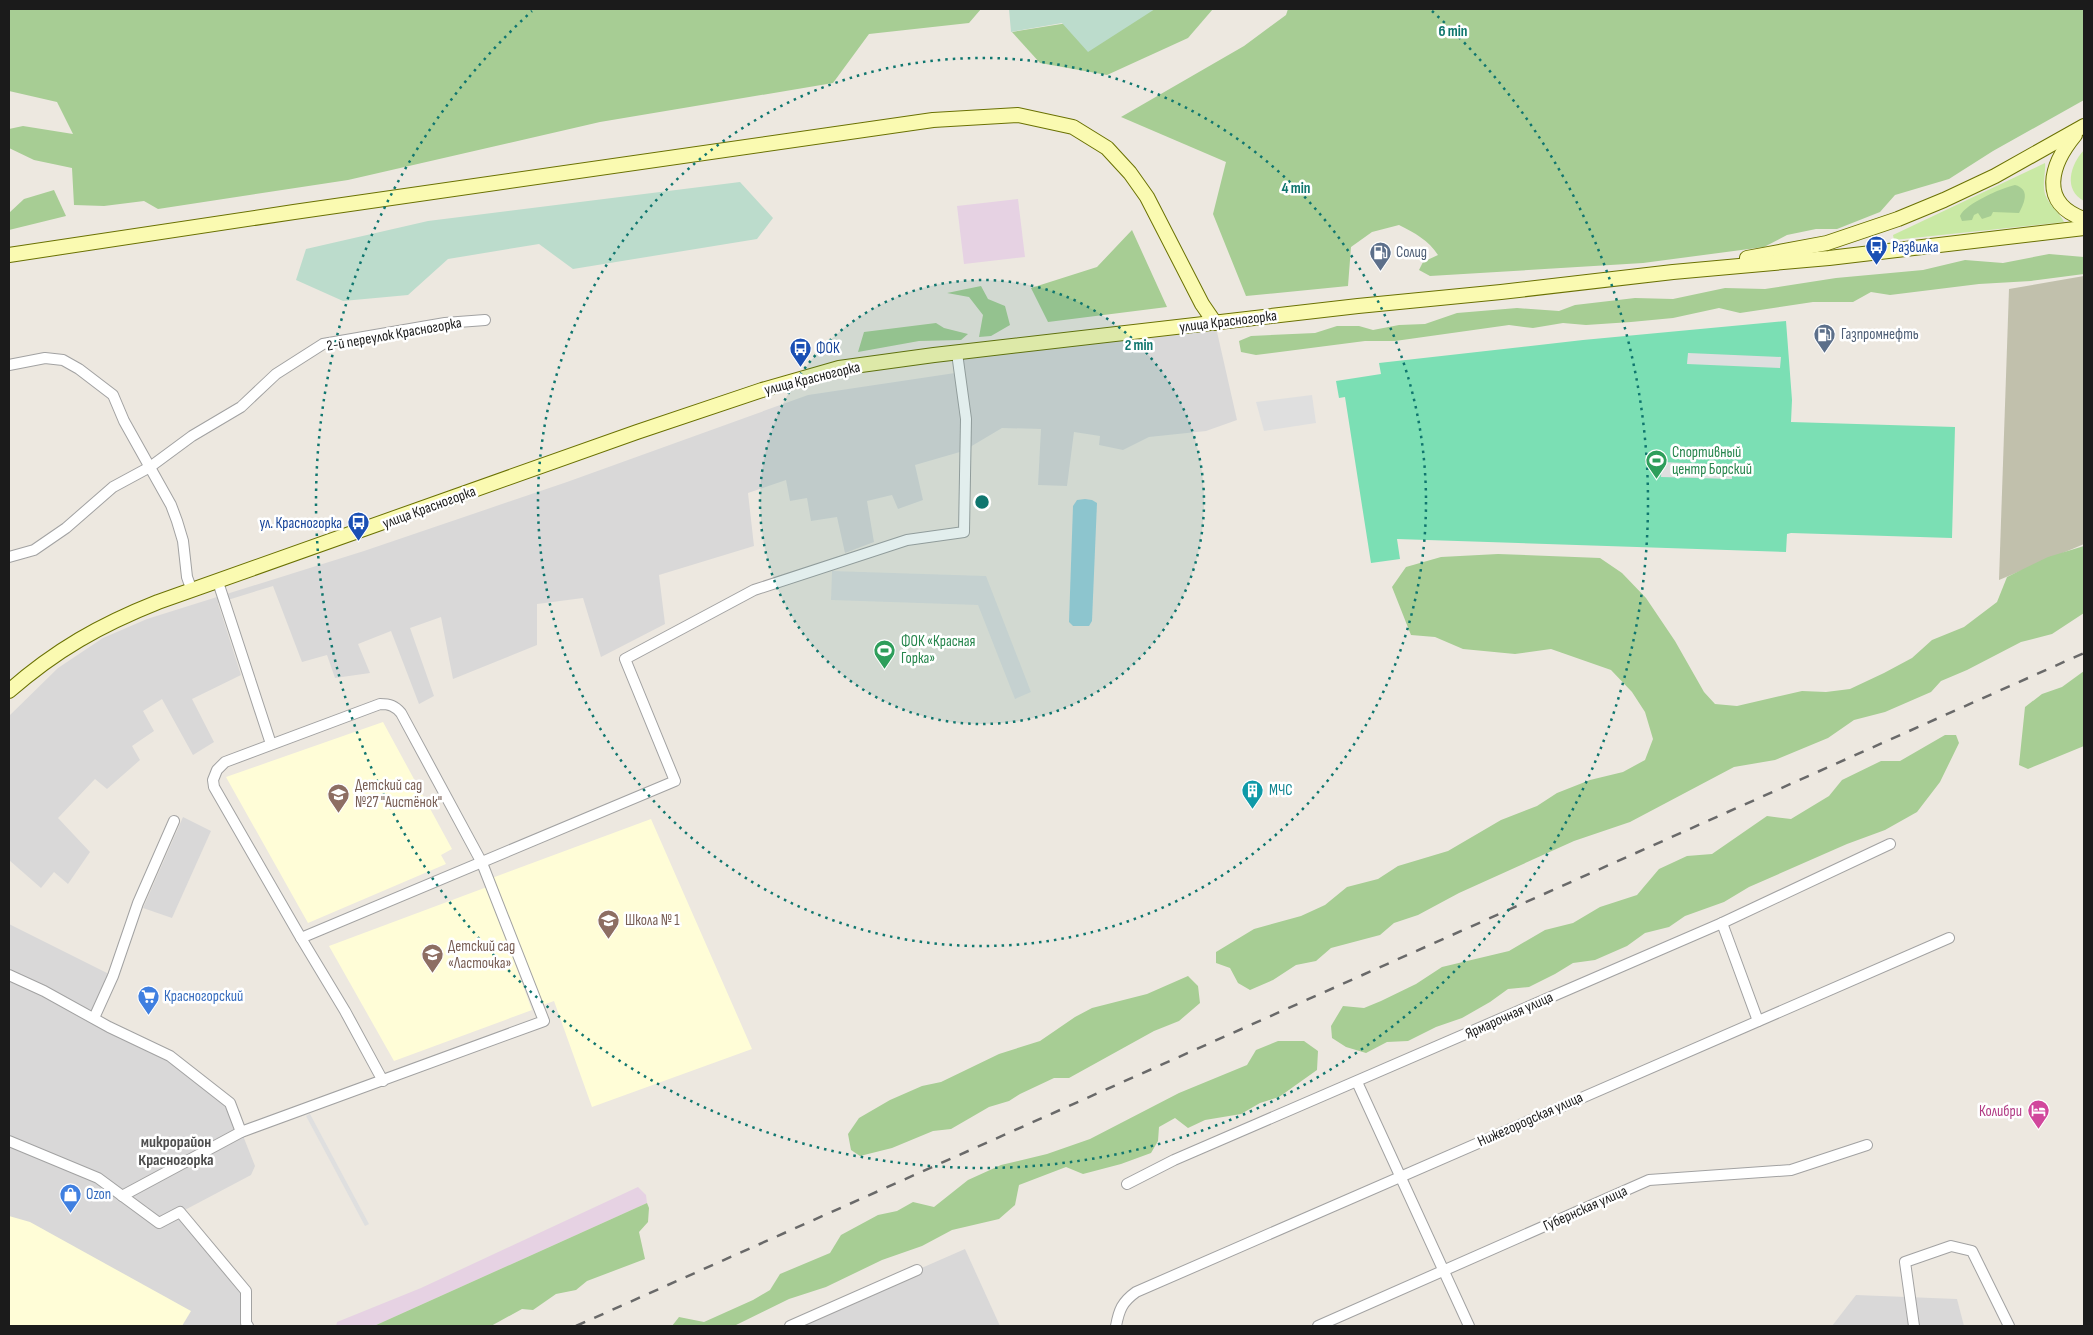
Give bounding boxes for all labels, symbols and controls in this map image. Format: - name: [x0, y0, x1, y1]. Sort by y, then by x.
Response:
- text: 6 min: [1438, 22, 1468, 41]
- text: 4 min: [1282, 179, 1310, 198]
- bus stop icon: Развилка: [1864, 235, 1888, 266]
- place label: Развилка: [1892, 238, 1939, 257]
- fuel station icon: Солид: [1368, 240, 1392, 271]
- place label: Солид: [1396, 243, 1427, 262]
- street label: улица Красногорка: [1178, 306, 1278, 337]
- street label: 2-й переулок Красногорка: [325, 313, 463, 356]
- fuel station icon: Газпромнефть: [1813, 322, 1837, 353]
- place label: Газпромнефть: [1841, 325, 1919, 344]
- bus stop icon: ФОК: [788, 336, 812, 367]
- text: 2 min: [1125, 336, 1153, 355]
- place label: ФОК: [816, 339, 840, 358]
- street label: улица Красногорка: [762, 357, 862, 400]
- place label: Спортивный центр Борский: [1672, 443, 1752, 479]
- sports icon: Спортивный центр Борский: [1644, 449, 1668, 480]
- street label: улица Красногорка: [380, 482, 479, 533]
- centre of rings: [973, 493, 991, 511]
- bus stop icon: ул. Красногорка: [346, 511, 370, 542]
- place label: ул. Красногорка: [259, 514, 342, 533]
- place label: ФОК «Красная Горка»: [901, 632, 976, 668]
- sports icon: ФОК «Красная Горка»: [873, 638, 897, 669]
- place label: Детский сад №27 "Аистёнок": [355, 776, 442, 812]
- building icon: МЧС: [1241, 778, 1265, 809]
- place label: МЧС: [1269, 781, 1292, 800]
- school or university icon: Детский сад №27 "Аистёнок": [327, 782, 351, 813]
- school or university icon: Школа № 1: [597, 908, 621, 939]
- place label: Школа № 1: [625, 911, 680, 930]
- place label: Детский сад «Ласточка»: [448, 937, 515, 973]
- school or university icon: Детский сад «Ласточка»: [420, 943, 444, 974]
- supermarket icon: Красногорский: [136, 984, 160, 1015]
- place label: Красногорский: [164, 987, 243, 1006]
- street label: Ярмарочная улица: [1462, 988, 1556, 1043]
- street label: Нижегородская улица: [1475, 1088, 1586, 1151]
- hotel icon: Колибри: [2026, 1099, 2050, 1130]
- place label: Колибри: [1979, 1102, 2022, 1121]
- district label: микрорайон Красногорка: [138, 1133, 214, 1170]
- street label: Губернская улица: [1540, 1181, 1630, 1235]
- shop icon: Ozon: [58, 1182, 82, 1213]
- place label: Ozon: [86, 1185, 111, 1204]

